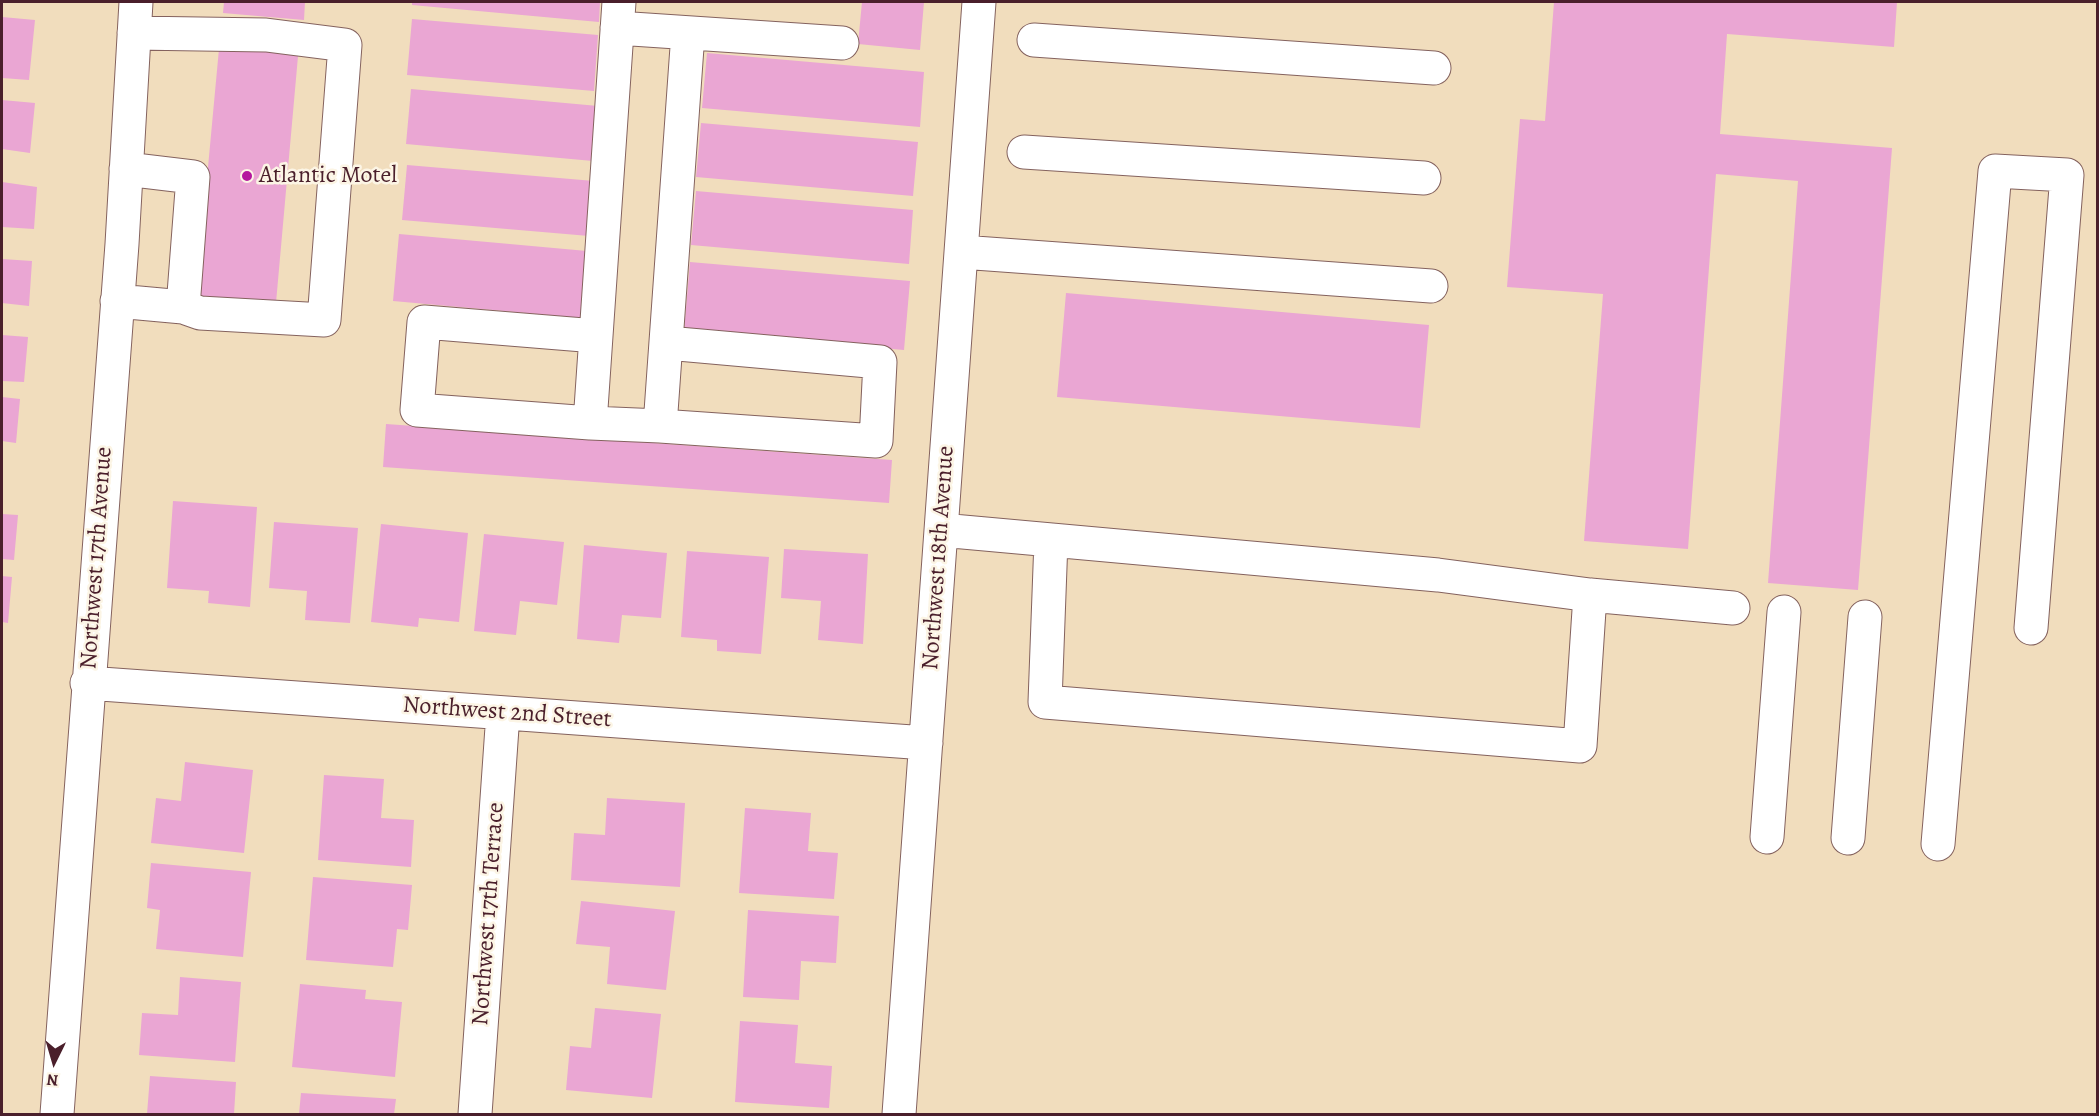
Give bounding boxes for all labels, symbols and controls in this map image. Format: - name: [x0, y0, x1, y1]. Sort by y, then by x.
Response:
- place label: Atlantic Motel: [259, 162, 397, 190]
- marker: Atlantic Motel: [240, 169, 254, 183]
- street label: Northwest 18th Avenue: [917, 445, 961, 671]
- street label: Northwest 17th Avenue: [75, 446, 119, 670]
- street label: Northwest 2nd Street: [402, 691, 612, 735]
- street label: Northwest 17th Terrace: [467, 801, 511, 1027]
- north arrow: [24, 1032, 84, 1092]
- text: N: [46, 1068, 59, 1091]

